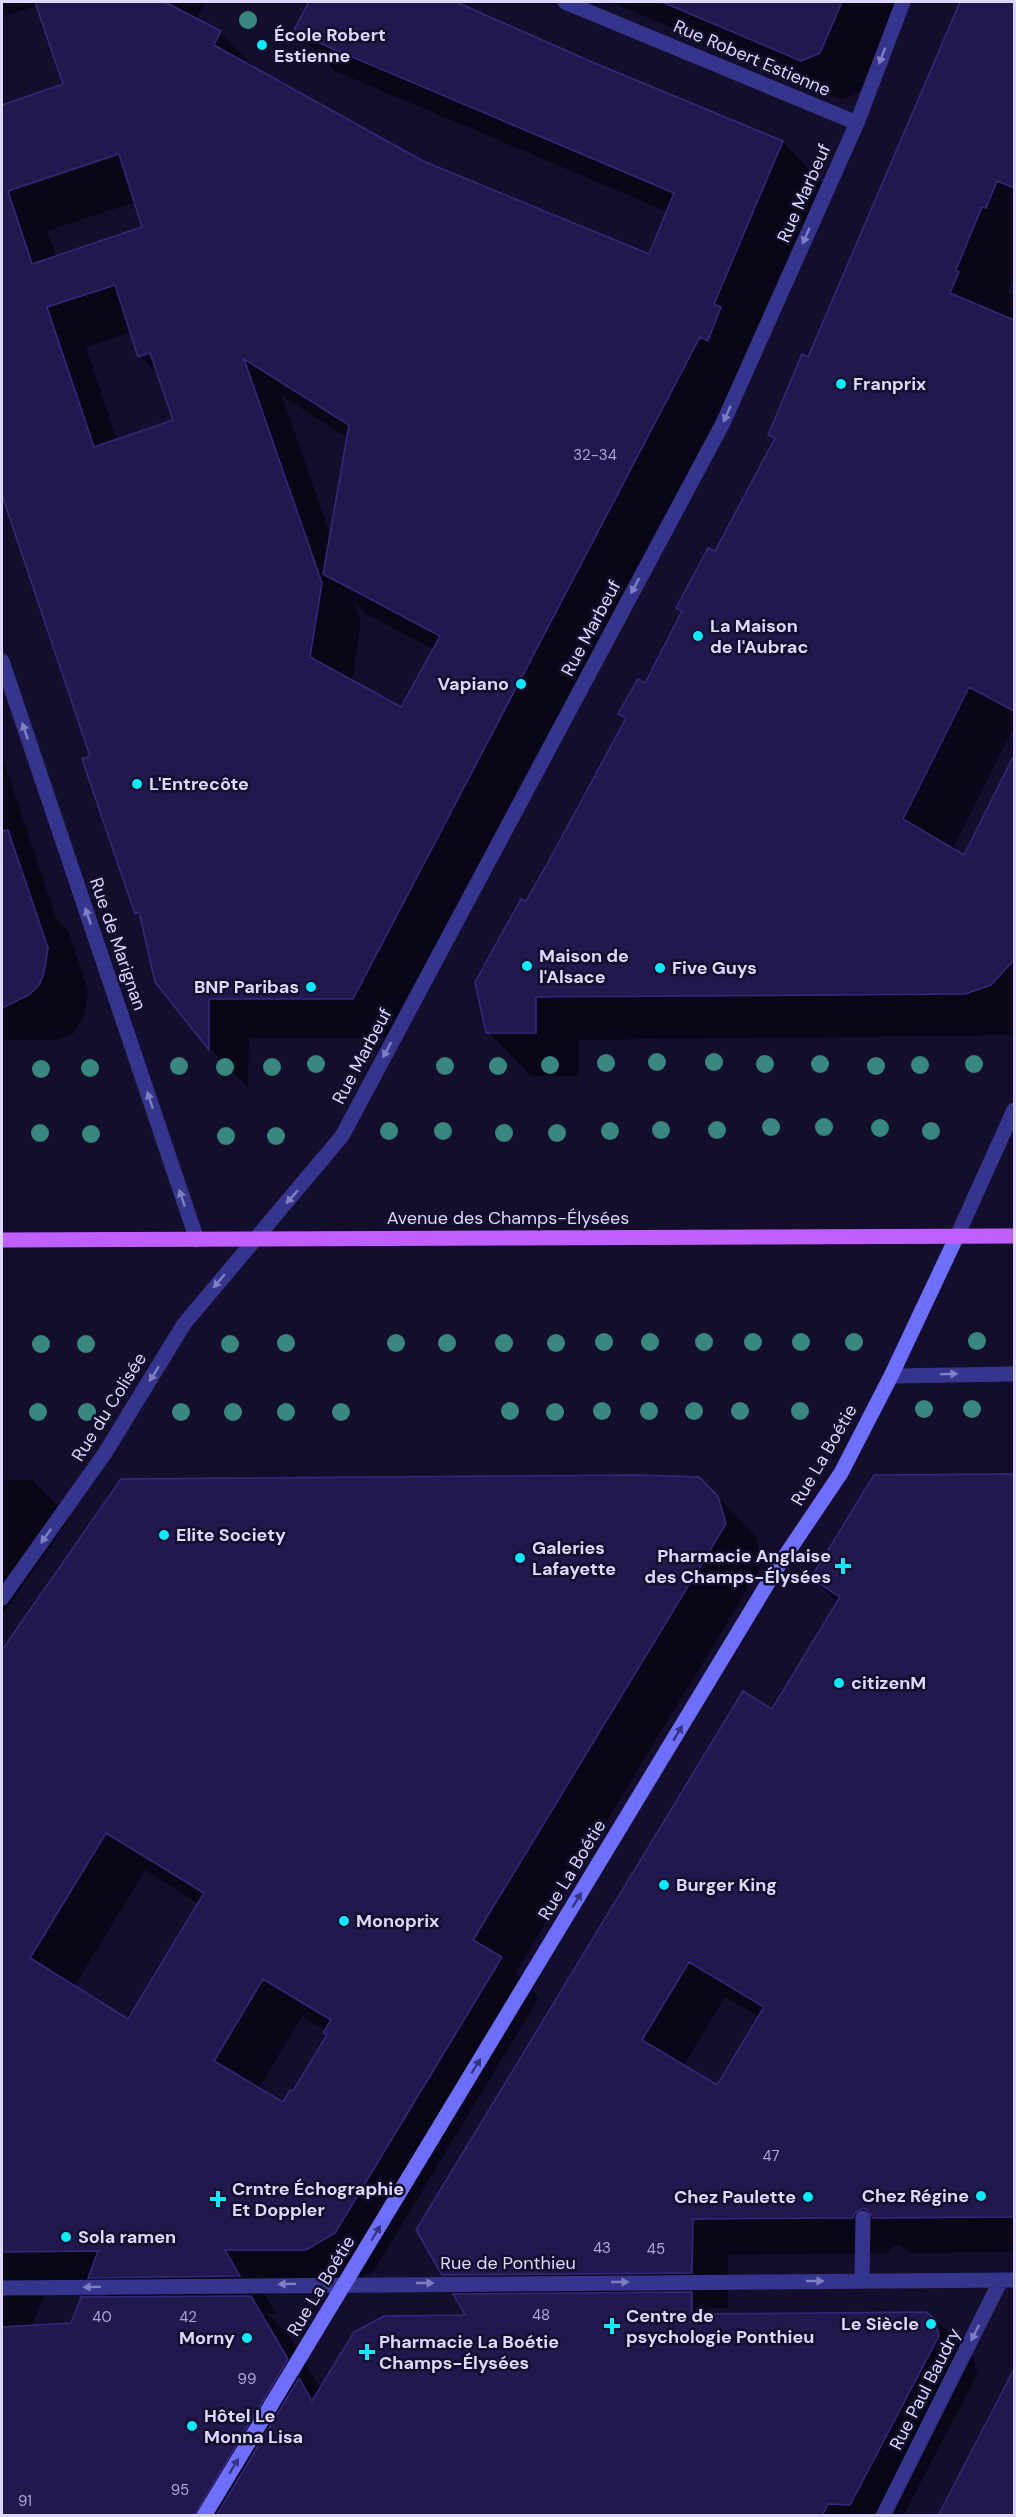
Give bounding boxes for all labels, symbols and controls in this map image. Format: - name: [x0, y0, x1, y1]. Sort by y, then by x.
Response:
- street label: Rue Robert Estienne: [670, 14, 834, 102]
- place label: École Robert Estienne: [274, 23, 386, 68]
- marker: École Robert Estienne: [255, 38, 269, 52]
- one-way arrow: [877, 47, 886, 65]
- street label: Rue Marbeuf: [772, 140, 836, 246]
- one-way arrow: [801, 227, 811, 245]
- place label: Franprix: [853, 372, 926, 396]
- marker: Franprix: [834, 377, 848, 391]
- one-way arrow: [722, 405, 731, 422]
- house number: 32-34: [573, 445, 617, 465]
- street label: Rue Marbeuf: [556, 576, 626, 680]
- one-way arrow: [630, 578, 640, 595]
- place label: La Maison de l'Aubrac: [710, 614, 808, 659]
- marker: La Maison de l'Aubrac: [691, 629, 705, 643]
- place label: Vapiano: [438, 672, 509, 696]
- marker: Vapiano: [514, 677, 528, 691]
- one-way arrow: [20, 722, 30, 740]
- place label: L'Entrecôte: [149, 772, 249, 796]
- marker: L'Entrecôte: [130, 777, 144, 791]
- street label: Rue de Marignan: [84, 875, 152, 1013]
- one-way arrow: [82, 907, 92, 925]
- place label: Maison de l'Alsace: [539, 944, 629, 989]
- place label: Five Guys: [672, 956, 757, 980]
- marker: Maison de l'Alsace: [520, 959, 534, 973]
- marker: Five Guys: [653, 961, 667, 975]
- place label: BNP Paribas: [194, 975, 299, 999]
- marker: BNP Paribas: [304, 980, 318, 994]
- street label: Rue Marbeuf: [327, 1004, 397, 1108]
- one-way arrow: [382, 1042, 392, 1059]
- one-way arrow: [145, 1091, 155, 1109]
- one-way arrow: [177, 1189, 186, 1207]
- one-way arrow: [286, 1189, 299, 1204]
- street label: Avenue des Champs-Élysées: [387, 1206, 629, 1230]
- one-way arrow: [214, 1274, 226, 1289]
- street label: Rue du Colisée: [66, 1348, 152, 1466]
- one-way arrow: [148, 1366, 159, 1382]
- one-way arrow: [940, 1370, 959, 1379]
- street label: Rue La Boétie: [785, 1400, 863, 1510]
- place label: Elite Society: [176, 1523, 286, 1547]
- one-way arrow: [41, 1528, 52, 1544]
- marker: Elite Society: [157, 1528, 171, 1542]
- place label: Galeries Lafayette: [532, 1536, 616, 1581]
- place label: Pharmacie Anglaise des Champs-Élysées: [644, 1544, 831, 1589]
- marker: Galeries Lafayette: [513, 1551, 527, 1565]
- marker: Pharmacie Anglaise des Champs-Élysées: [836, 1559, 850, 1573]
- place label: citizenM: [851, 1671, 926, 1695]
- marker: citizenM: [832, 1676, 846, 1690]
- one-way arrow: [673, 1724, 683, 1741]
- street label: Rue La Boétie: [533, 1815, 611, 1925]
- place label: Burger King: [676, 1873, 777, 1897]
- marker: Burger King: [657, 1878, 671, 1892]
- one-way arrow: [572, 1892, 583, 1908]
- place label: Monoprix: [356, 1909, 439, 1933]
- marker: Monoprix: [337, 1914, 351, 1928]
- one-way arrow: [471, 2058, 482, 2074]
- house number: 47: [762, 2146, 780, 2166]
- place label: Crntre Échographie Et Doppler: [232, 2177, 404, 2222]
- place label: Chez Régine: [862, 2184, 969, 2208]
- place label: Chez Paulette: [674, 2185, 796, 2209]
- marker: Chez Régine: [974, 2189, 988, 2203]
- marker: Crntre Échographie Et Doppler: [209, 2190, 227, 2208]
- marker: Chez Paulette: [801, 2190, 815, 2204]
- place label: Sola ramen: [78, 2225, 176, 2249]
- one-way arrow: [370, 2225, 381, 2241]
- marker: Sola ramen: [59, 2230, 73, 2244]
- street label: Rue La Boétie: [282, 2231, 360, 2341]
- house number: 43: [593, 2238, 611, 2258]
- house number: 45: [647, 2239, 665, 2259]
- street label: Rue de Ponthieu: [440, 2251, 576, 2275]
- one-way arrow: [805, 2276, 824, 2286]
- one-way arrow: [610, 2277, 629, 2287]
- one-way arrow: [415, 2278, 434, 2288]
- one-way arrow: [277, 2279, 296, 2289]
- one-way arrow: [82, 2282, 101, 2292]
- place label: Centre de psychologie Ponthieu: [626, 2304, 814, 2349]
- house number: 48: [532, 2305, 550, 2325]
- house number: 40: [92, 2307, 112, 2327]
- house number: 42: [179, 2307, 197, 2327]
- place label: Le Siècle: [841, 2312, 919, 2336]
- marker: Centre de psychologie Ponthieu: [603, 2317, 621, 2335]
- marker: Le Siècle: [924, 2317, 938, 2331]
- street label: Rue Paul Baudry: [884, 2324, 966, 2454]
- one-way arrow: [970, 2324, 980, 2341]
- place label: Morny: [179, 2326, 235, 2350]
- place label: Pharmacie La Boétie Champs-Élysées: [379, 2330, 559, 2375]
- marker: Morny: [240, 2331, 254, 2345]
- marker: Pharmacie La Boétie Champs-Élysées: [360, 2345, 374, 2359]
- house number: 99: [238, 2369, 256, 2389]
- place label: Hôtel Le Monna Lisa: [204, 2404, 303, 2449]
- marker: Hôtel Le Monna Lisa: [185, 2419, 199, 2433]
- one-way arrow: [229, 2458, 240, 2474]
- house number: 95: [171, 2480, 189, 2500]
- house number: 91: [18, 2491, 32, 2511]

